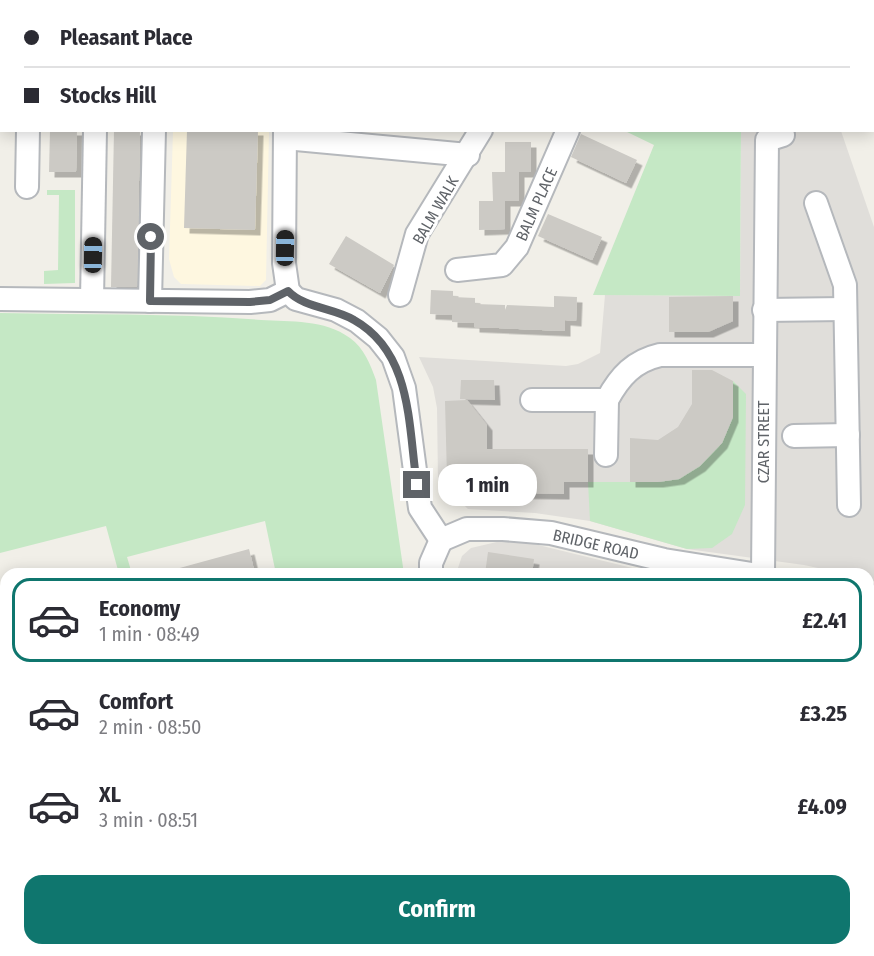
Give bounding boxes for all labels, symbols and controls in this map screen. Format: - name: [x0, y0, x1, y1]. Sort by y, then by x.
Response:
- text: Pleasant Place: [60, 24, 193, 51]
- text: Stocks Hill: [60, 82, 156, 109]
- street label: BALM PLACE: [512, 164, 561, 244]
- street label: BALM WALK: [408, 173, 463, 248]
- route start: [137, 223, 164, 250]
- car: [276, 230, 294, 266]
- car: [84, 237, 102, 273]
- street label: CZAR STREET: [754, 400, 773, 483]
- callout: 1 min: [438, 464, 537, 506]
- route end: [403, 471, 430, 498]
- text: 1 min: [466, 473, 509, 497]
- street label: BRIDGE ROAD: [551, 525, 641, 564]
- icon: car: [27, 593, 81, 647]
- text: Economy: [99, 595, 180, 622]
- text: £2.41: [802, 607, 847, 634]
- text: 1 min · 08:49: [99, 622, 200, 646]
- icon: car: [27, 686, 81, 740]
- text: Comfort: [99, 688, 173, 715]
- text: £3.25: [800, 700, 847, 727]
- text: 2 min · 08:50: [99, 715, 201, 739]
- icon: car: [27, 779, 81, 833]
- text: XL: [99, 781, 121, 808]
- text: £4.09: [797, 793, 847, 820]
- text: 3 min · 08:51: [99, 808, 198, 832]
- button: Confirm: [24, 875, 850, 944]

